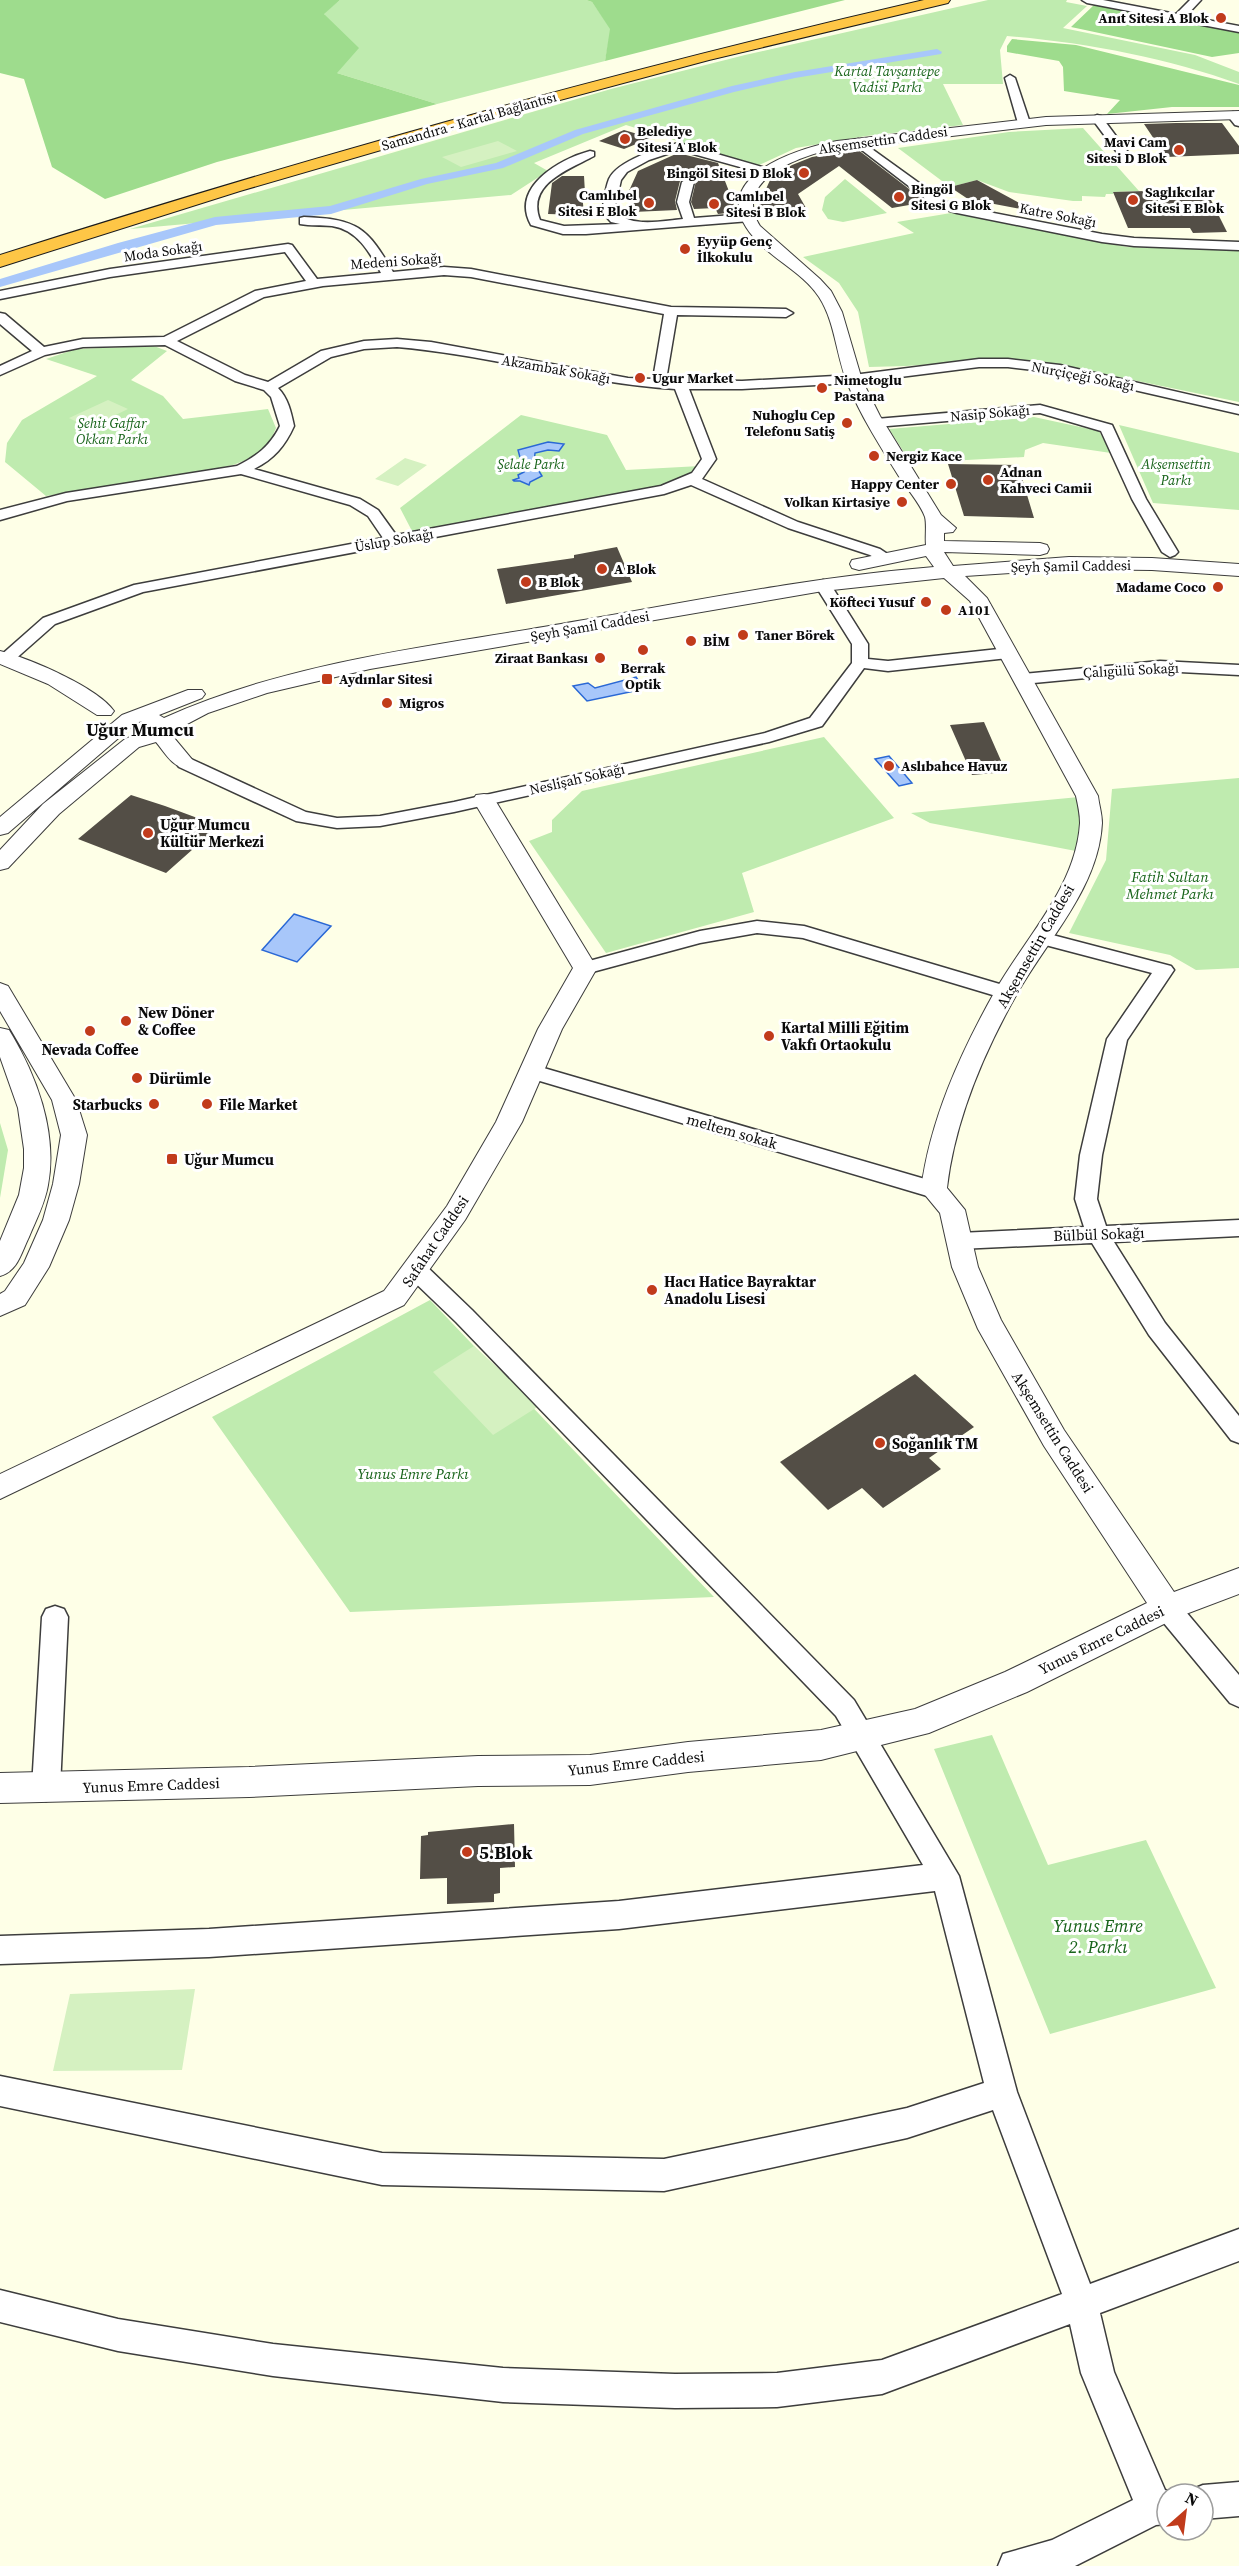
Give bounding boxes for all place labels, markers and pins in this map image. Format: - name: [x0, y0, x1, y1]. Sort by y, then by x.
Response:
- place label: Anıt Sitesi A Blok: [1098, 8, 1210, 28]
- marker: Anıt Sitesi A Blok: [1214, 11, 1228, 25]
- place label: Belediye Sitesi A Blok: [637, 121, 718, 157]
- marker: Belediye Sitesi A Blok: [618, 132, 632, 146]
- place label: Mavi Cam Sitesi D Blok: [1086, 132, 1168, 168]
- marker: Mavi Cam Sitesi D Blok: [1172, 143, 1186, 157]
- place label: Bingöl Sitesi D Blok: [666, 163, 793, 183]
- marker: Bingöl Sitesi D Blok: [797, 166, 811, 180]
- place label: Bingöl Sitesi G Blok: [911, 179, 992, 215]
- place label: Saglıkcılar Sitesi E Blok: [1145, 182, 1225, 218]
- place label: Camlıbel Sitesi E Blok: [558, 185, 638, 221]
- place label: Camlıbel Sitesi B Blok: [726, 186, 806, 222]
- marker: Bingöl Sitesi G Blok: [892, 190, 906, 204]
- marker: Saglıkcılar Sitesi E Blok: [1126, 193, 1140, 207]
- marker: Camlıbel Sitesi E Blok: [642, 196, 656, 210]
- marker: Camlıbel Sitesi B Blok: [707, 197, 721, 211]
- place label: Eyyüp Genç İlkokulu: [697, 231, 772, 267]
- marker: Eyyüp Genç İlkokulu: [678, 242, 692, 256]
- place label: Ugur Market: [652, 368, 734, 388]
- place label: Nimetoglu Pastana: [834, 370, 902, 406]
- marker: Ugur Market: [633, 371, 647, 385]
- marker: Nimetoglu Pastana: [815, 381, 829, 395]
- place label: Nuhoglu Cep Telefonu Satiş: [745, 405, 836, 441]
- marker: Nuhoglu Cep Telefonu Satiş: [840, 416, 854, 430]
- place label: Nergiz Kace: [886, 446, 962, 466]
- marker: Nergiz Kace: [867, 449, 881, 463]
- place label: Adnan Kahveci Camii: [1000, 462, 1092, 498]
- marker: Adnan Kahveci Camii: [981, 473, 995, 487]
- place label: Happy Center: [851, 474, 939, 494]
- marker: Happy Center: [944, 477, 958, 491]
- place label: Volkan Kirtasiye: [784, 492, 890, 512]
- marker: Volkan Kirtasiye: [895, 495, 909, 509]
- place label: A Blok: [614, 559, 657, 579]
- marker: A Blok: [595, 562, 609, 576]
- place label: B Blok: [538, 572, 580, 592]
- marker: B Blok: [519, 575, 533, 589]
- place label: Madame Coco: [1116, 577, 1206, 597]
- marker: Madame Coco: [1211, 580, 1225, 594]
- place label: Köfteci Yusuf: [829, 592, 916, 612]
- marker: Köfteci Yusuf: [919, 595, 933, 609]
- place label: A101: [958, 600, 990, 620]
- marker: A101: [939, 603, 953, 617]
- place label: Taner Börek: [755, 625, 835, 645]
- marker: Taner Börek: [736, 628, 750, 642]
- place label: BİM: [703, 631, 730, 651]
- marker: BİM: [684, 634, 698, 648]
- marker: Berrak Optik: [636, 643, 650, 657]
- place label: Ziraat Bankası: [495, 648, 589, 668]
- marker: Ziraat Bankası: [593, 651, 607, 665]
- place label: Berrak Optik: [621, 658, 666, 694]
- place label: Aydınlar Sitesi: [339, 669, 433, 689]
- marker: Aydınlar Sitesi: [320, 672, 334, 686]
- place label: Migros: [399, 693, 445, 713]
- marker: Migros: [380, 696, 394, 710]
- place label: Aslıbahce Havuz: [901, 756, 1008, 776]
- marker: Aslıbahce Havuz: [882, 759, 896, 773]
- place label: Uğur Mumcu Kültür Merkezi: [160, 814, 264, 852]
- marker: Uğur Mumcu Kültür Merkezi: [141, 826, 155, 840]
- place label: New Döner & Coffee: [138, 1002, 214, 1040]
- marker: New Döner & Coffee: [119, 1014, 133, 1028]
- place label: Kartal Milli Eğitim Vakfı Ortaokulu: [781, 1017, 909, 1055]
- marker: Nevada Coffee: [83, 1024, 97, 1038]
- marker: Kartal Milli Eğitim Vakfı Ortaokulu: [762, 1029, 776, 1043]
- place label: Nevada Coffee: [42, 1039, 139, 1060]
- place label: Dürümle: [149, 1068, 211, 1089]
- marker: Dürümle: [130, 1071, 144, 1085]
- place label: Starbucks: [73, 1094, 142, 1115]
- place label: File Market: [219, 1094, 298, 1115]
- marker: Starbucks: [147, 1097, 161, 1111]
- marker: File Market: [200, 1097, 214, 1111]
- place label: Uğur Mumcu: [184, 1149, 274, 1170]
- marker: Uğur Mumcu: [165, 1152, 179, 1166]
- place label: Hacı Hatice Bayraktar Anadolu Lisesi: [664, 1271, 816, 1309]
- marker: Hacı Hatice Bayraktar Anadolu Lisesi: [645, 1283, 659, 1297]
- place label: Soğanlık TM: [892, 1433, 978, 1454]
- marker: Soğanlık TM: [873, 1436, 887, 1450]
- place label: 5.Blok: [479, 1840, 533, 1865]
- marker: 5.Blok: [460, 1845, 474, 1859]

